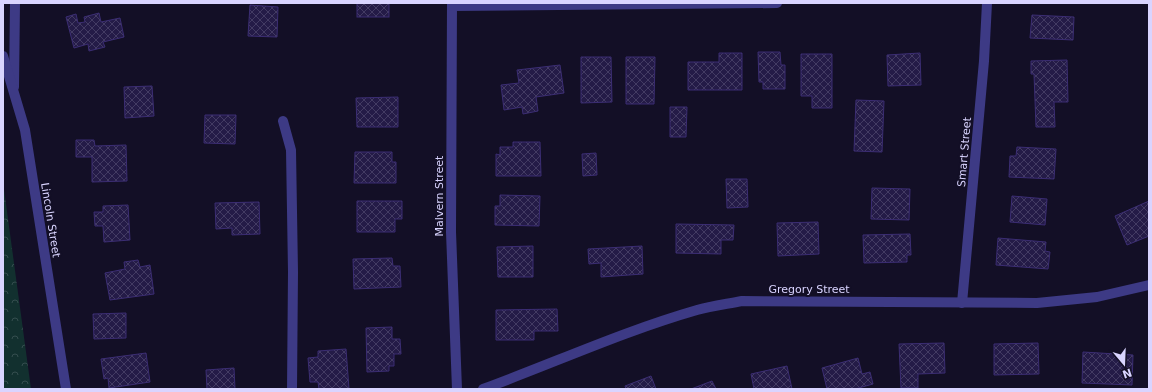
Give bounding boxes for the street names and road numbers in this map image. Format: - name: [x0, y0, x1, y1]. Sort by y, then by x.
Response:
- street label: Smart Street: [955, 116, 974, 188]
- street label: Malvern Street: [433, 155, 446, 236]
- street label: Lincoln Street: [38, 182, 63, 259]
- street label: Gregory Street: [768, 283, 850, 296]

